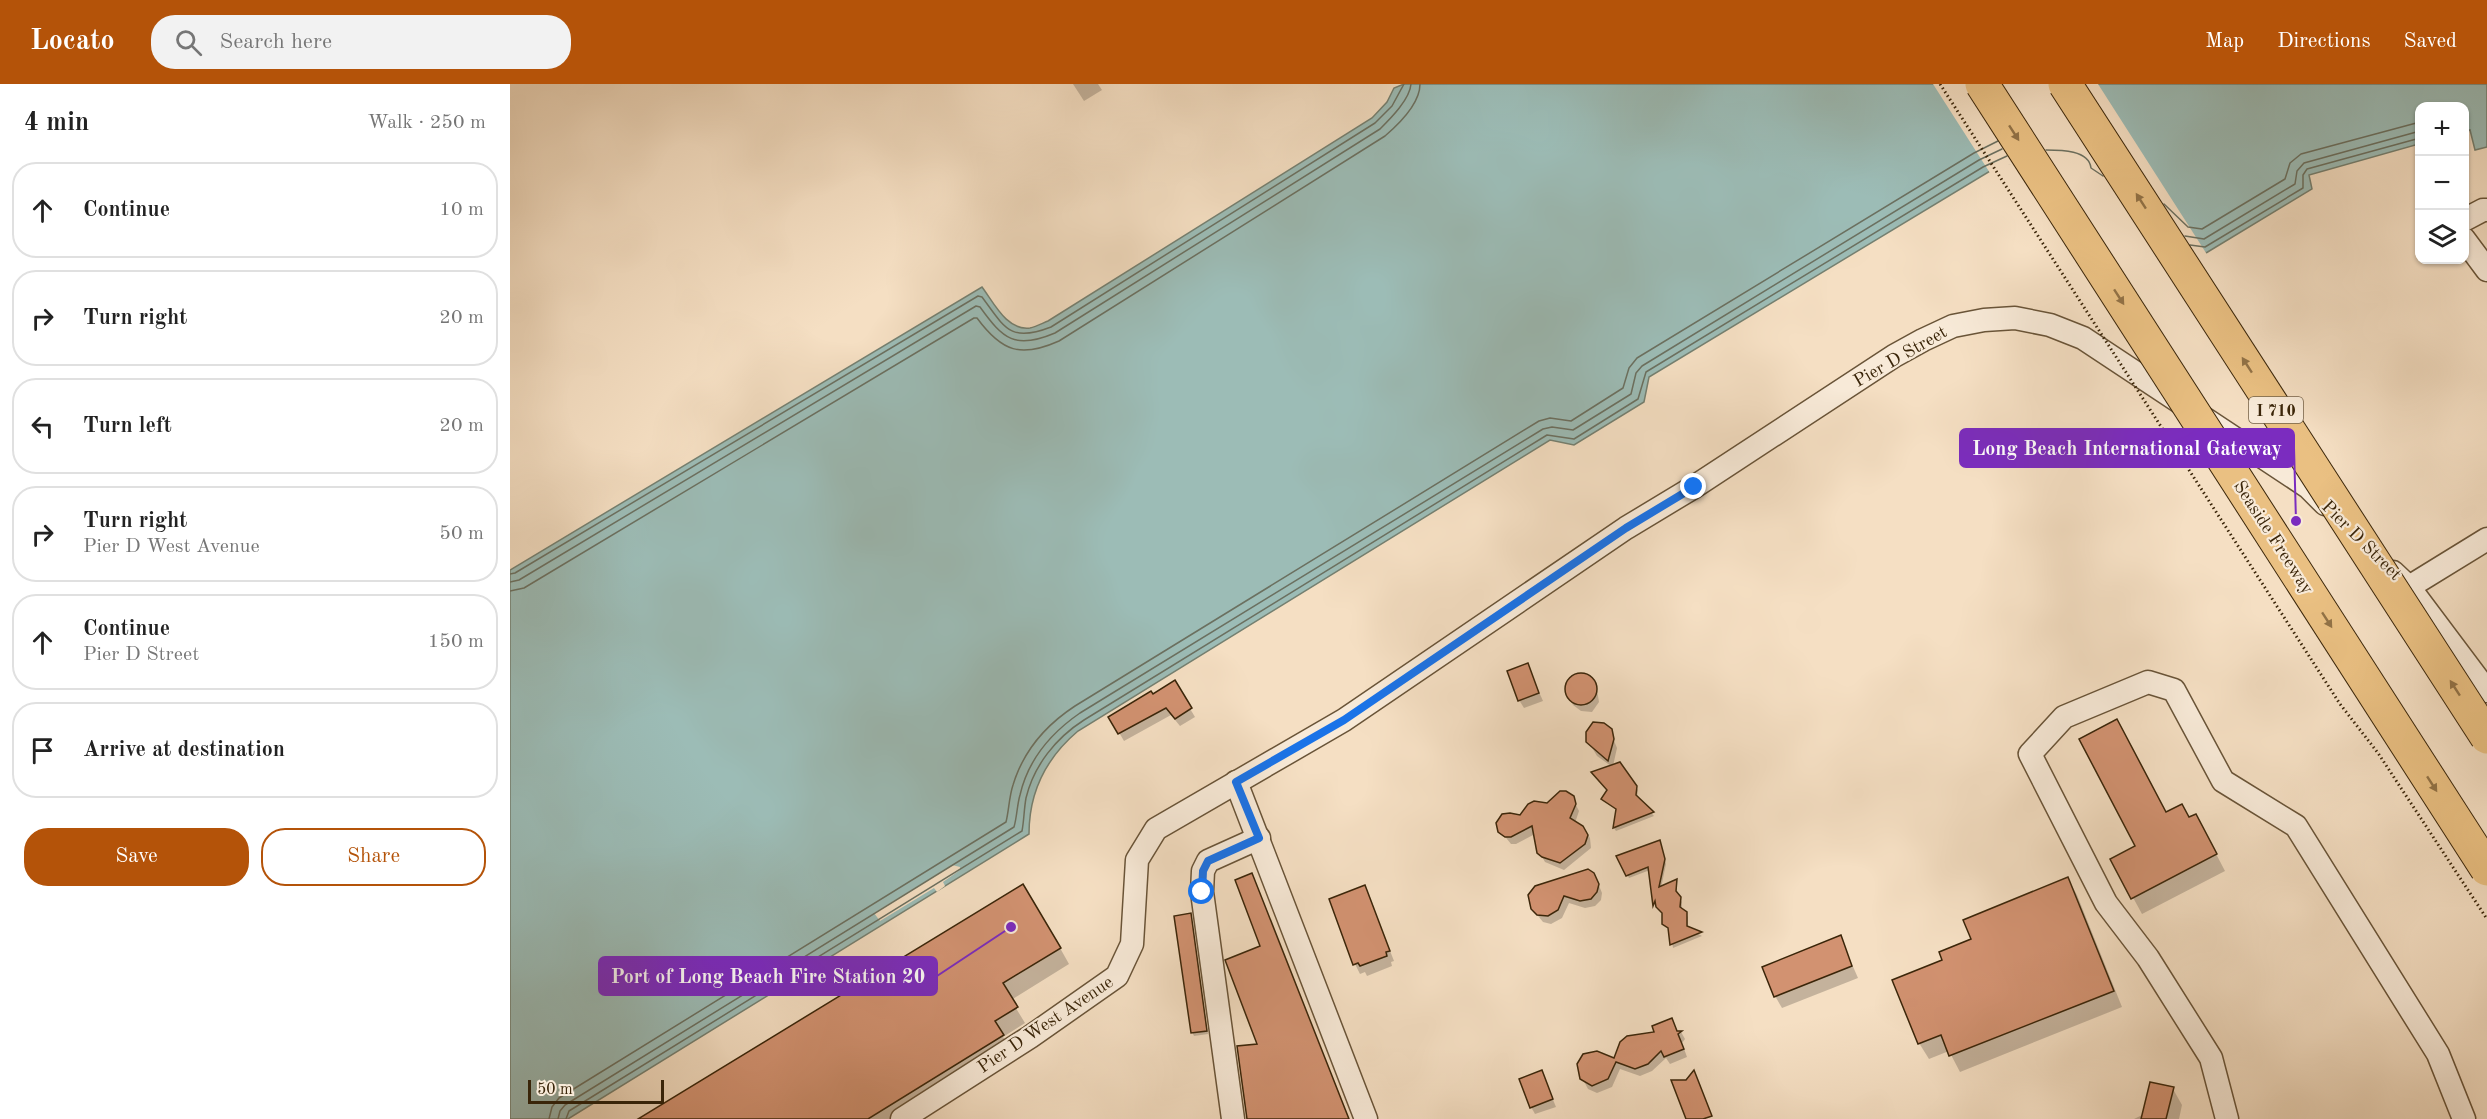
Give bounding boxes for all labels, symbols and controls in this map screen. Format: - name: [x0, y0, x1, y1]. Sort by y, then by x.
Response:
- search box: [151, 15, 571, 69]
- icon: search: [172, 26, 205, 59]
- text: Locato: [30, 28, 115, 56]
- text: Search here: [220, 31, 332, 53]
- text: Map: [2205, 31, 2244, 52]
- text: Directions: [2277, 31, 2371, 52]
- text: Saved: [2404, 31, 2457, 52]
- map controls: [2415, 102, 2469, 264]
- button: +: [2415, 102, 2469, 156]
- text: 4 min: [24, 110, 89, 136]
- text: Walk · 250 m: [367, 113, 486, 133]
- one-way arrow: [2008, 125, 2019, 141]
- button: −: [2415, 156, 2469, 210]
- one-way arrow: [2136, 193, 2147, 209]
- icon: ahead: [26, 194, 59, 227]
- text: Continue: [83, 199, 170, 221]
- text: 10 m: [439, 200, 484, 220]
- button: layers: [2415, 210, 2469, 264]
- one-way arrow: [2113, 289, 2124, 305]
- icon: right: [26, 302, 59, 335]
- text: Turn right: [83, 307, 187, 329]
- text: 20 m: [439, 308, 484, 328]
- street label: Pier D Street: [1851, 323, 1950, 391]
- one-way arrow: [2242, 357, 2253, 373]
- road number: I 710: [2249, 397, 2303, 423]
- icon: left: [26, 410, 59, 443]
- text: Turn left: [83, 415, 172, 437]
- text: 20 m: [439, 416, 484, 436]
- callout: Long Beach International Gateway: [1960, 429, 2294, 467]
- text: Long Beach International Gateway: [1972, 440, 2282, 460]
- route end: [1680, 473, 1706, 499]
- street label: Seaside Freeway: [2230, 478, 2317, 598]
- street label: Pier D Street: [2318, 497, 2405, 584]
- text: Turn right: [83, 510, 187, 532]
- icon: right: [26, 518, 59, 551]
- text: 50 m: [439, 524, 484, 544]
- text: Pier D West Avenue: [83, 537, 260, 557]
- one-way arrow: [2321, 612, 2332, 628]
- text: Continue: [83, 618, 170, 640]
- icon: ahead: [26, 626, 59, 659]
- text: 150 m: [428, 632, 484, 652]
- text: Pier D Street: [83, 645, 199, 665]
- one-way arrow: [2450, 679, 2461, 696]
- icon: arrive: [26, 734, 59, 767]
- text: Arrive at destination: [83, 739, 285, 761]
- one-way arrow: [2427, 776, 2438, 792]
- button: Save: [24, 828, 249, 886]
- button: Share: [261, 828, 486, 886]
- route start: [1188, 878, 1214, 904]
- callout: Port of Long Beach Fire Station 20: [599, 957, 937, 995]
- text: Port of Long Beach Fire Station 20: [611, 968, 925, 988]
- street label: Pier D West Avenue: [975, 973, 1116, 1077]
- scale bar: [528, 1077, 664, 1104]
- text: 50 m: [537, 1082, 573, 1098]

